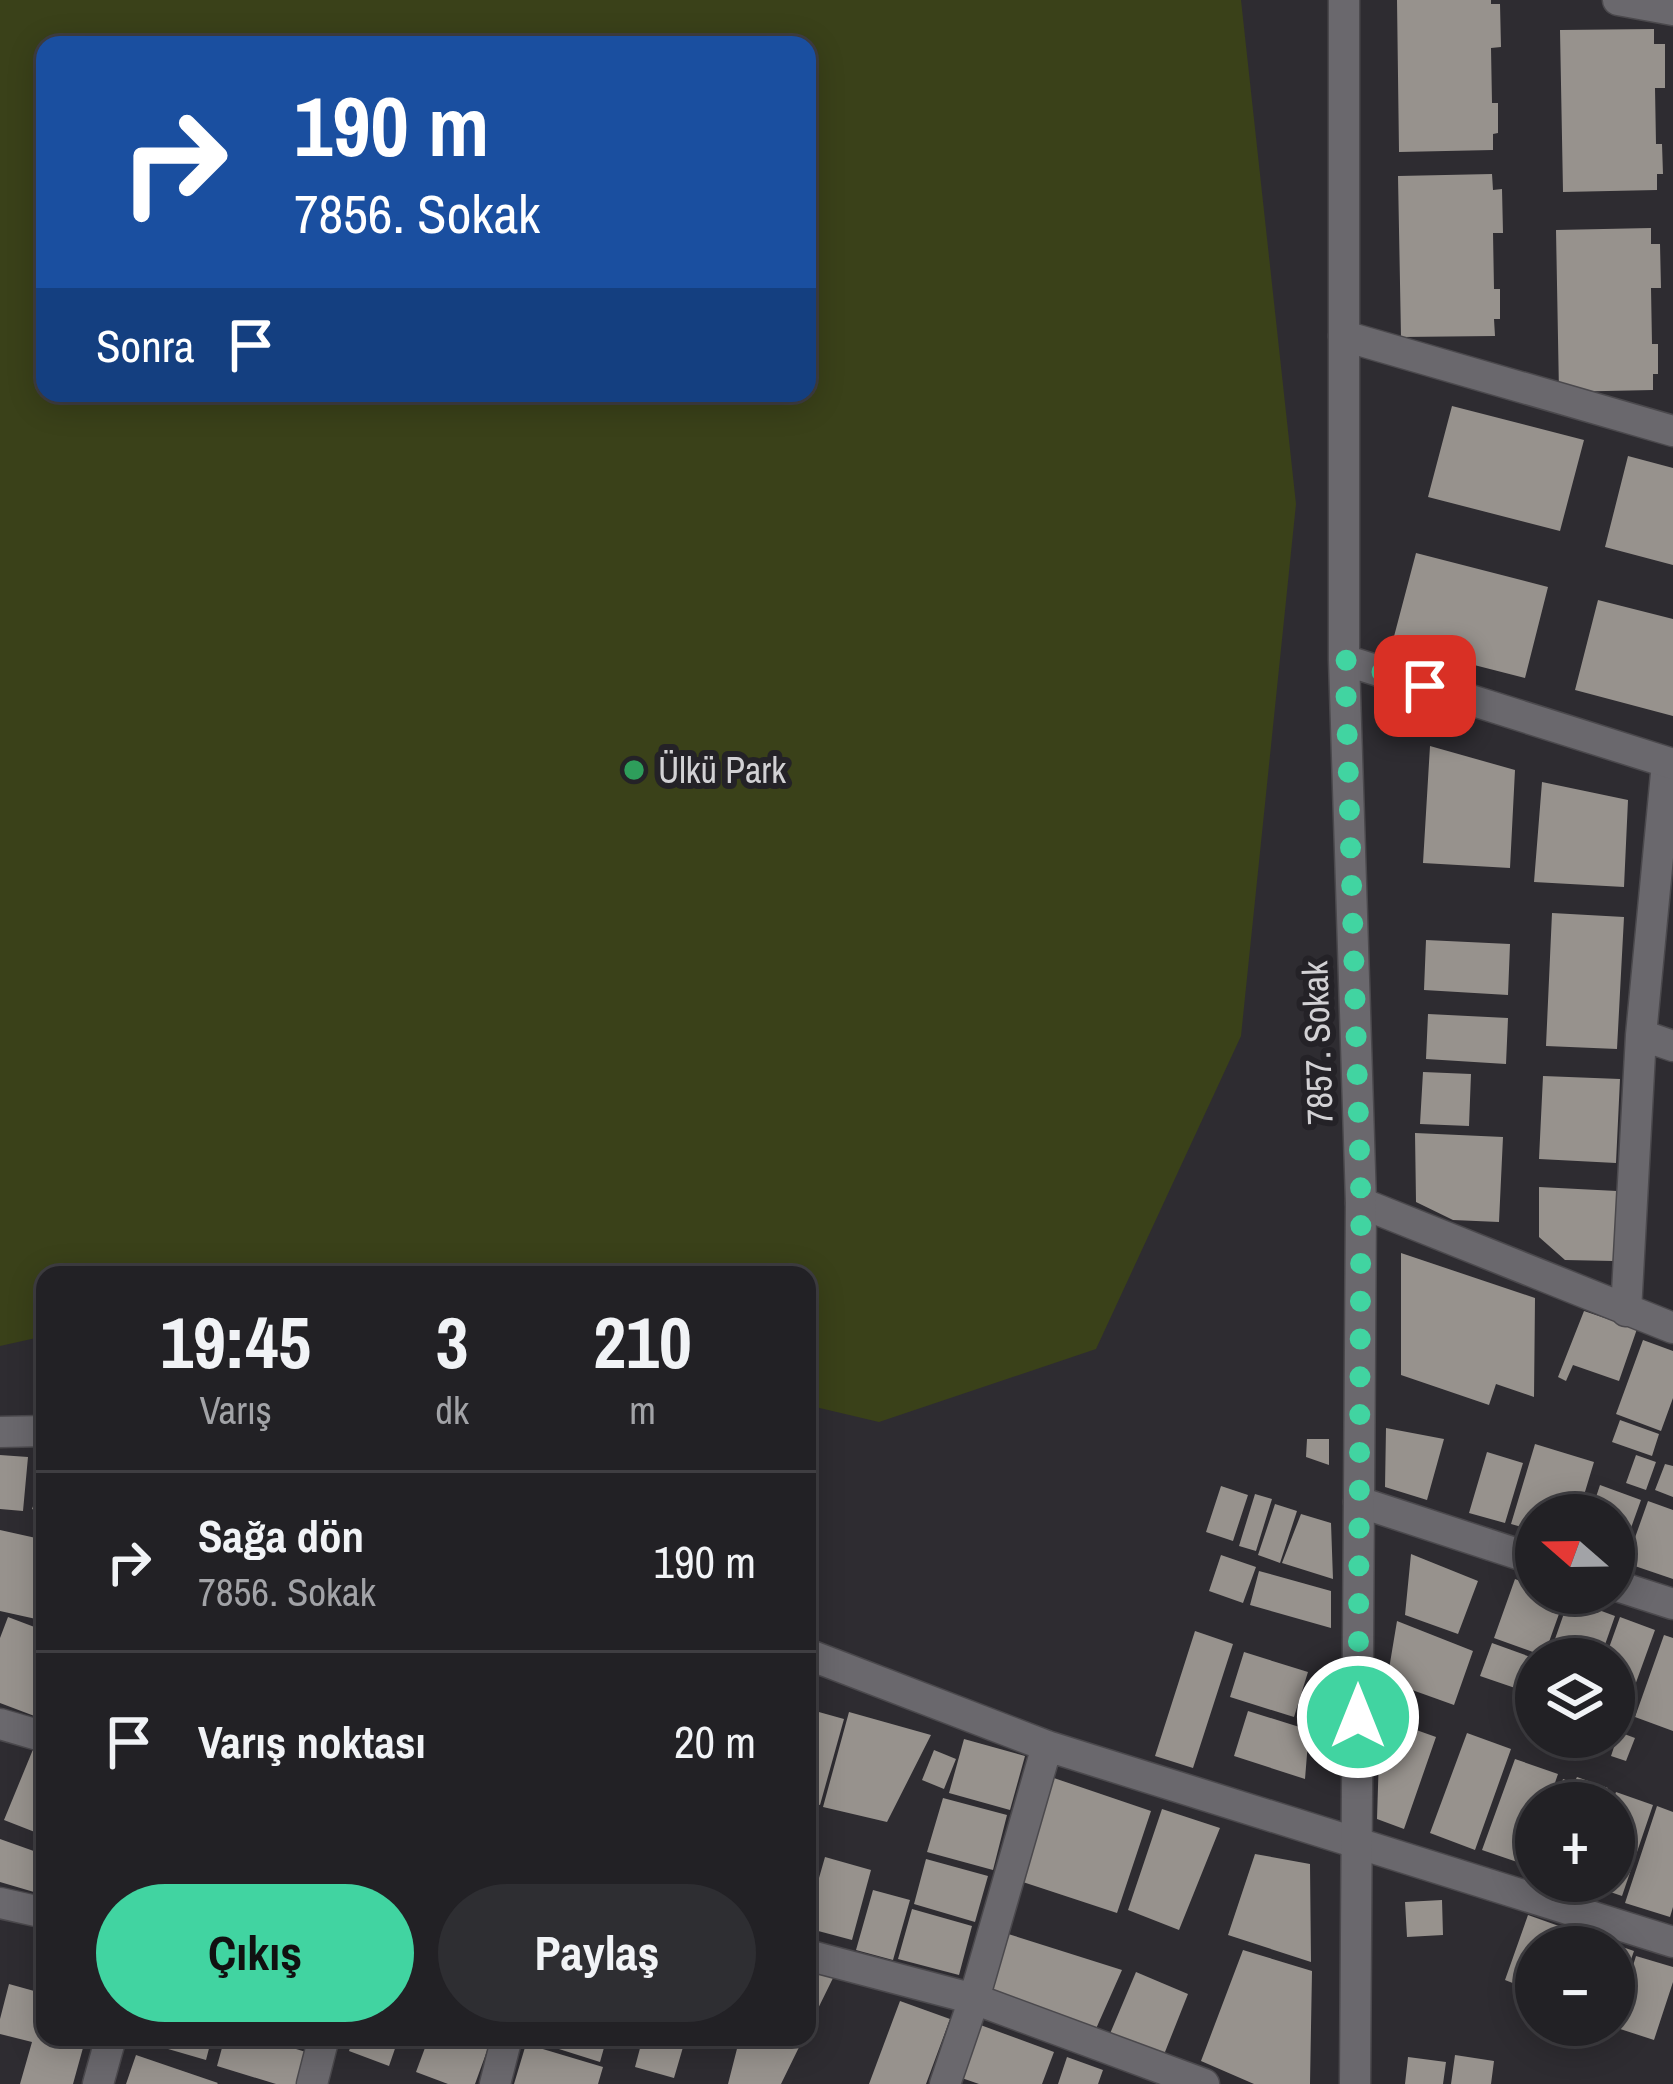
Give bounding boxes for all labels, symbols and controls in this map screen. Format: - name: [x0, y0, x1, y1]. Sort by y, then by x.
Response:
- text: 190 m: [294, 69, 489, 182]
- icon: right: [96, 84, 252, 240]
- text: 7856. Sokak: [294, 177, 540, 250]
- icon: arrive: [218, 312, 284, 378]
- text: Sonra: [96, 315, 194, 376]
- pin: [1374, 635, 1476, 737]
- icon: arrive: [1392, 653, 1458, 719]
- place label: Ülkü Park: [658, 746, 786, 794]
- marker: Ülkü Park: [621, 757, 647, 783]
- street label: 7857. Sokak: [1290, 960, 1344, 1126]
- text: 19:45: [160, 1293, 311, 1390]
- text: 3: [436, 1293, 469, 1390]
- text: 210: [593, 1293, 692, 1390]
- text: Varış: [200, 1384, 272, 1436]
- text: dk: [435, 1384, 469, 1436]
- text: m: [629, 1384, 656, 1436]
- north arrow: [1515, 1494, 1635, 1614]
- map controls: [1515, 1494, 1635, 2046]
- text: Sağa dön: [198, 1505, 364, 1566]
- icon: right: [96, 1529, 162, 1595]
- text: 190 m: [653, 1531, 756, 1592]
- text: 7856. Sokak: [198, 1566, 376, 1618]
- button: layers: [1515, 1638, 1635, 1758]
- position arrow: [1295, 1654, 1421, 1780]
- icon: arrive: [96, 1709, 162, 1775]
- text: Varış noktası: [198, 1711, 426, 1772]
- text: 20 m: [674, 1711, 756, 1772]
- button: +: [1515, 1782, 1635, 1902]
- button: Çıkış: [96, 1884, 414, 2022]
- button: Paylaş: [438, 1884, 756, 2022]
- button: −: [1515, 1926, 1635, 2046]

